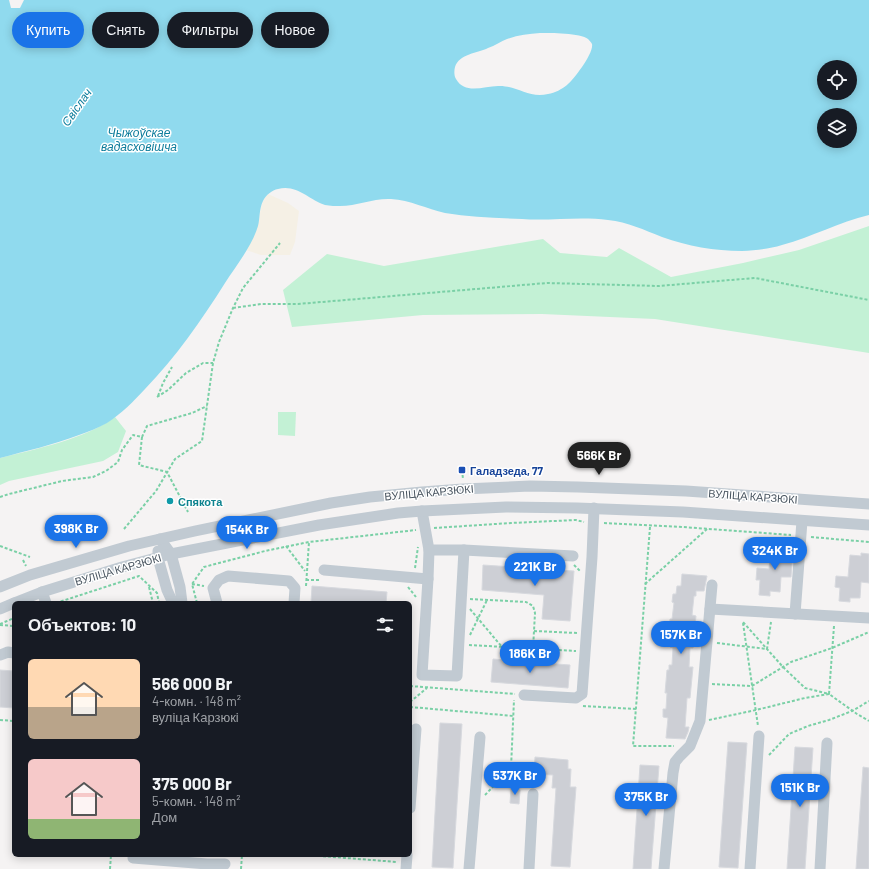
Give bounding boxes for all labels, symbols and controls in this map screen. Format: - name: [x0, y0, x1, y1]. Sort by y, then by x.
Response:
- chip: Купить: [12, 12, 84, 48]
- chip: Снять: [92, 12, 159, 48]
- chip: Фильтры: [167, 12, 253, 48]
- chip: Новое: [261, 12, 329, 48]
- map controls: [817, 60, 857, 148]
- button: locate: [817, 60, 857, 100]
- water label: Свіслач: [58, 86, 94, 128]
- button: layers: [817, 108, 857, 148]
- water label: Чыжоўскае вадасховішча: [101, 125, 177, 153]
- pin: 566K Br: [562, 442, 636, 476]
- text: 566K Br: [577, 447, 621, 463]
- place label: Галадзеда, 77: [470, 464, 544, 477]
- marker: Галадзеда, 77: [457, 465, 467, 475]
- street label: ВУЛІЦА КАРЗЮКІ: [384, 482, 474, 502]
- street label: ВУЛІЦА КАРЗЮКІ: [708, 486, 798, 506]
- place label: Спякота: [178, 495, 223, 508]
- marker: Спякота: [165, 496, 175, 506]
- pin: 398K Br: [39, 515, 113, 549]
- pin: 154K Br: [210, 516, 284, 550]
- text: 398K Br: [54, 520, 98, 536]
- text: 154K Br: [225, 521, 269, 537]
- pin: 324K Br: [738, 537, 812, 571]
- text: 324K Br: [752, 542, 798, 558]
- street label: ВУЛІЦА КАРЗЮКІ: [73, 550, 163, 588]
- pin: 221K Br: [498, 553, 572, 587]
- text: 221K Br: [514, 558, 556, 574]
- text: Объектов: 10: [28, 614, 136, 634]
- icon: filters: [374, 614, 396, 636]
- pin: 157K Br: [644, 621, 718, 655]
- text: 157K Br: [660, 626, 702, 642]
- pin: 186K Br: [493, 640, 567, 674]
- text: 186K Br: [509, 645, 551, 661]
- text: 566 000 Br: [152, 673, 232, 693]
- icon: home: [60, 675, 108, 723]
- text: 4-комн. · 148 m²: [152, 693, 241, 709]
- text: вуліца Карзюкі: [152, 709, 239, 725]
- pin: 537K Br: [478, 762, 552, 796]
- text: 537K Br: [493, 767, 537, 783]
- text: 375 000 Br: [152, 773, 232, 793]
- pin: 151K Br: [763, 774, 837, 808]
- icon: home: [60, 775, 108, 823]
- text: 151K Br: [780, 779, 820, 795]
- pin: 375K Br: [609, 783, 683, 817]
- text: 375K Br: [624, 788, 668, 804]
- text: 5-комн. · 148 m²: [152, 793, 241, 809]
- text: Дом: [152, 809, 177, 825]

